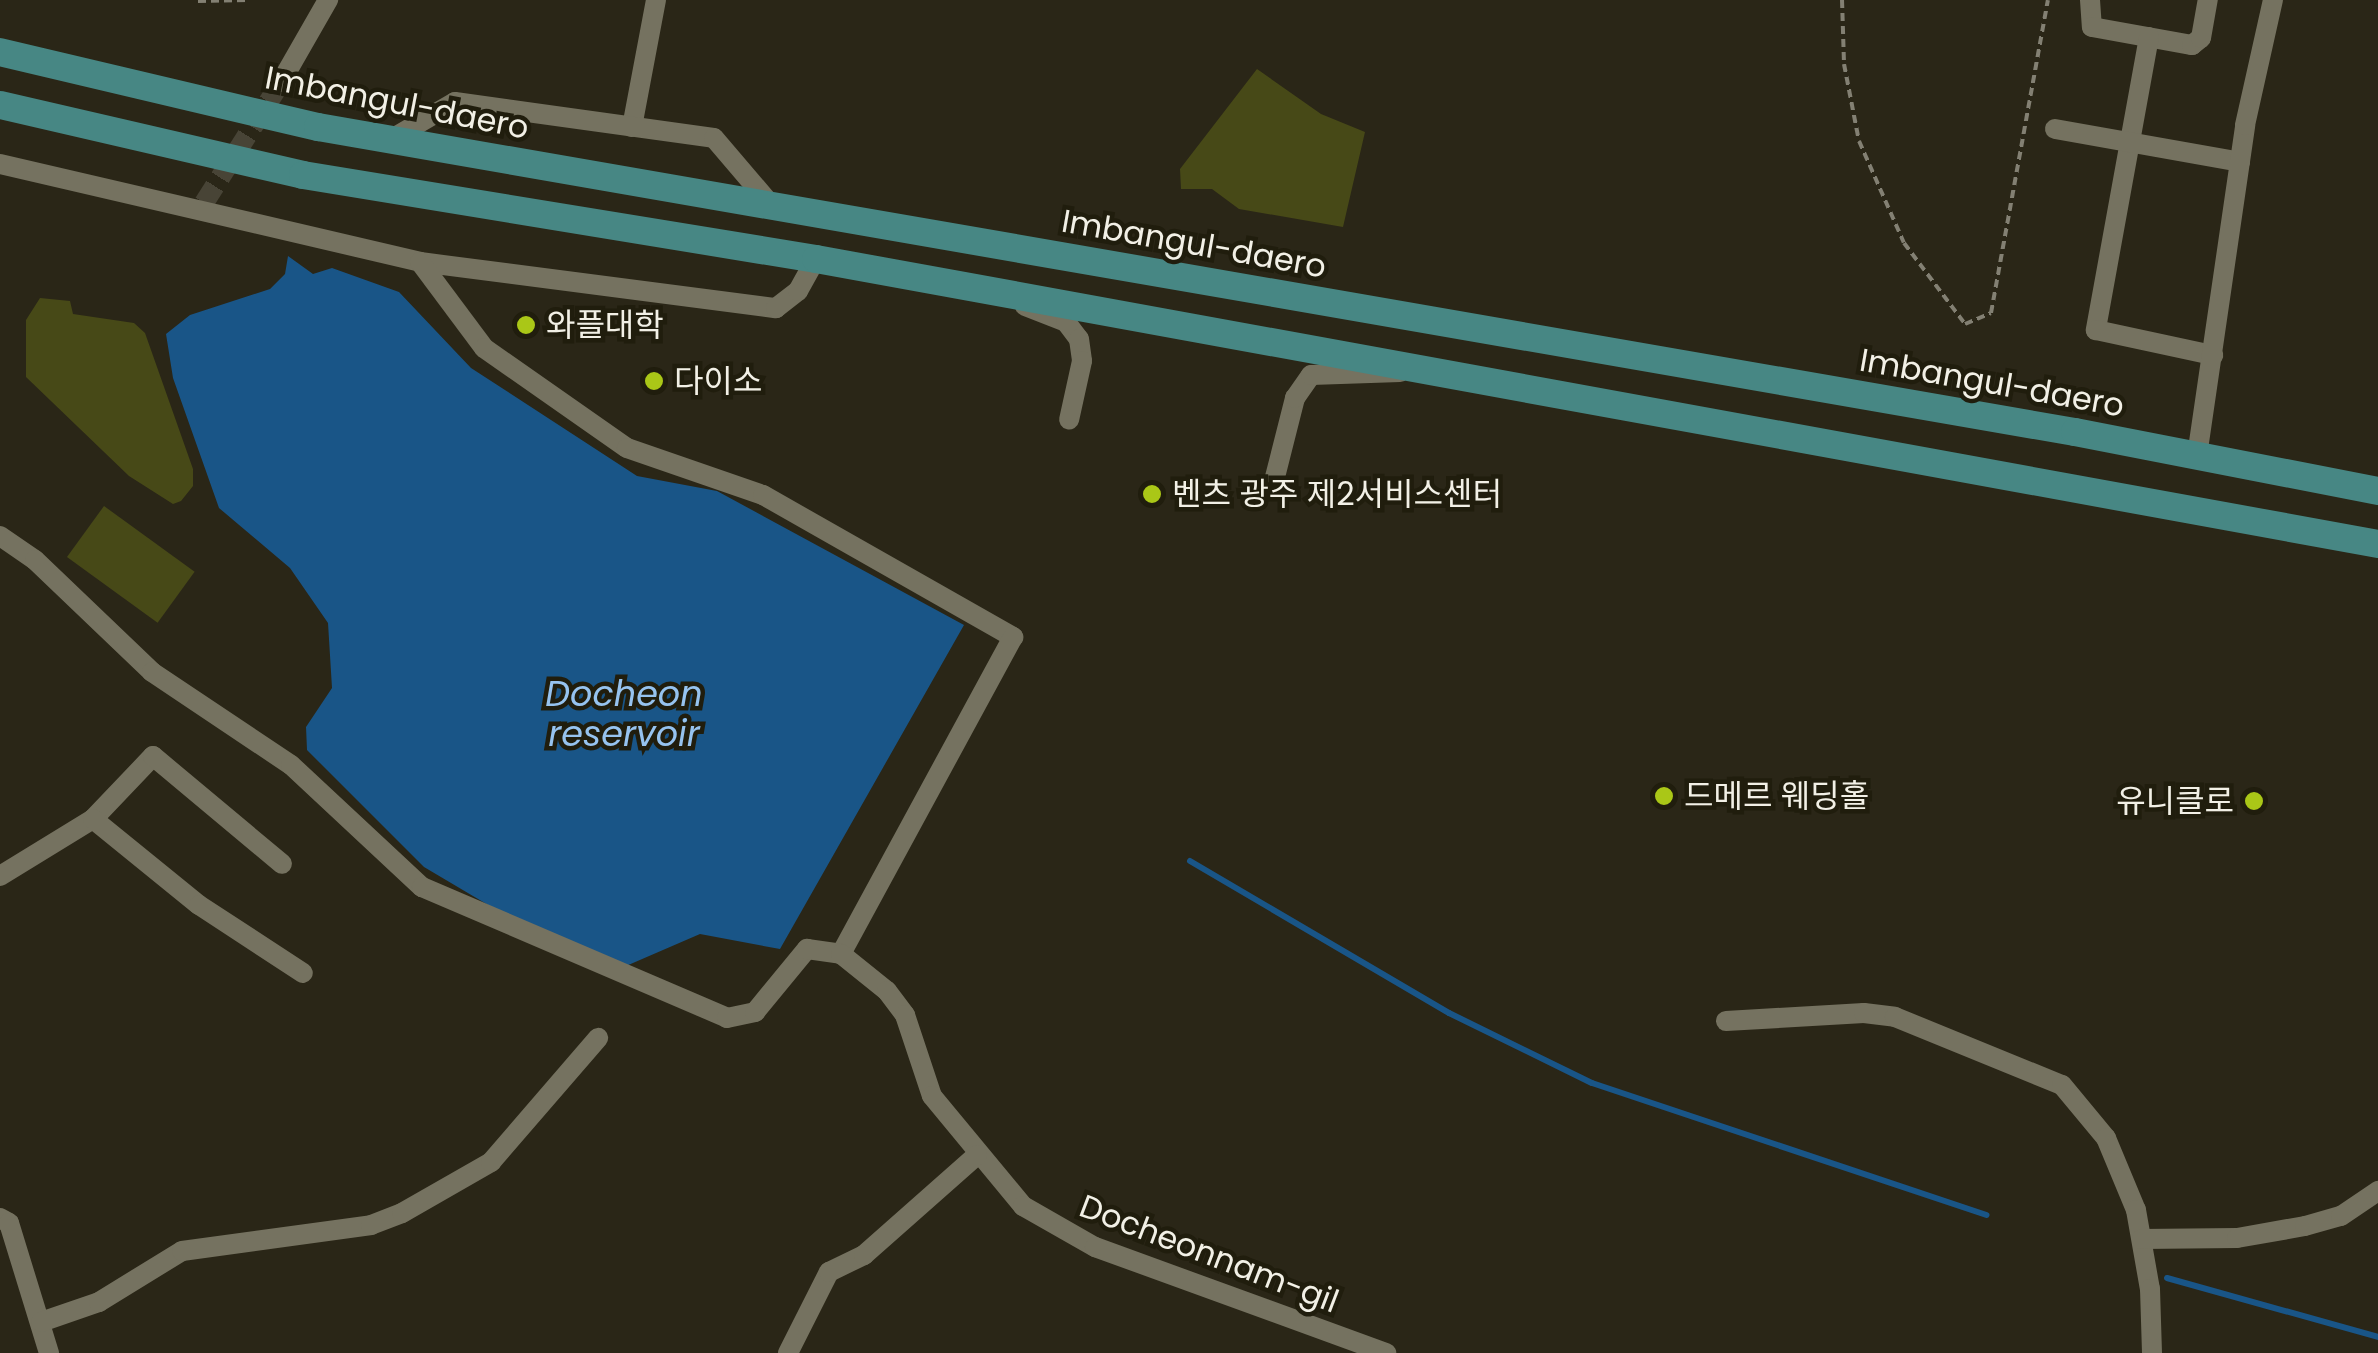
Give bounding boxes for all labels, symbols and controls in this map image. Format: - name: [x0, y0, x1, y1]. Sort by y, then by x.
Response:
- street label: Imbangul-daero: [262, 59, 532, 147]
- street label: Imbangul-daero: [1059, 202, 1329, 286]
- place label: 와플대학: [546, 306, 664, 344]
- marker: 와플대학: [515, 314, 537, 336]
- street label: Imbangul-daero: [1857, 341, 2127, 425]
- place label: 다이소: [674, 362, 762, 400]
- marker: 다이소: [643, 370, 665, 392]
- place label: 벤츠 광주 제2서비스센터: [1172, 475, 1502, 513]
- marker: 벤츠 광주 제2서비스센터: [1141, 483, 1163, 505]
- water label: Docheon reservoir: [545, 673, 703, 755]
- place label: 드메르 웨딩홀: [1684, 777, 1869, 815]
- place label: 유니클로: [2116, 782, 2234, 820]
- marker: 드메르 웨딩홀: [1653, 785, 1675, 807]
- marker: 유니클로: [2243, 790, 2265, 812]
- street label: Docheonnam-gil: [1074, 1187, 1344, 1321]

